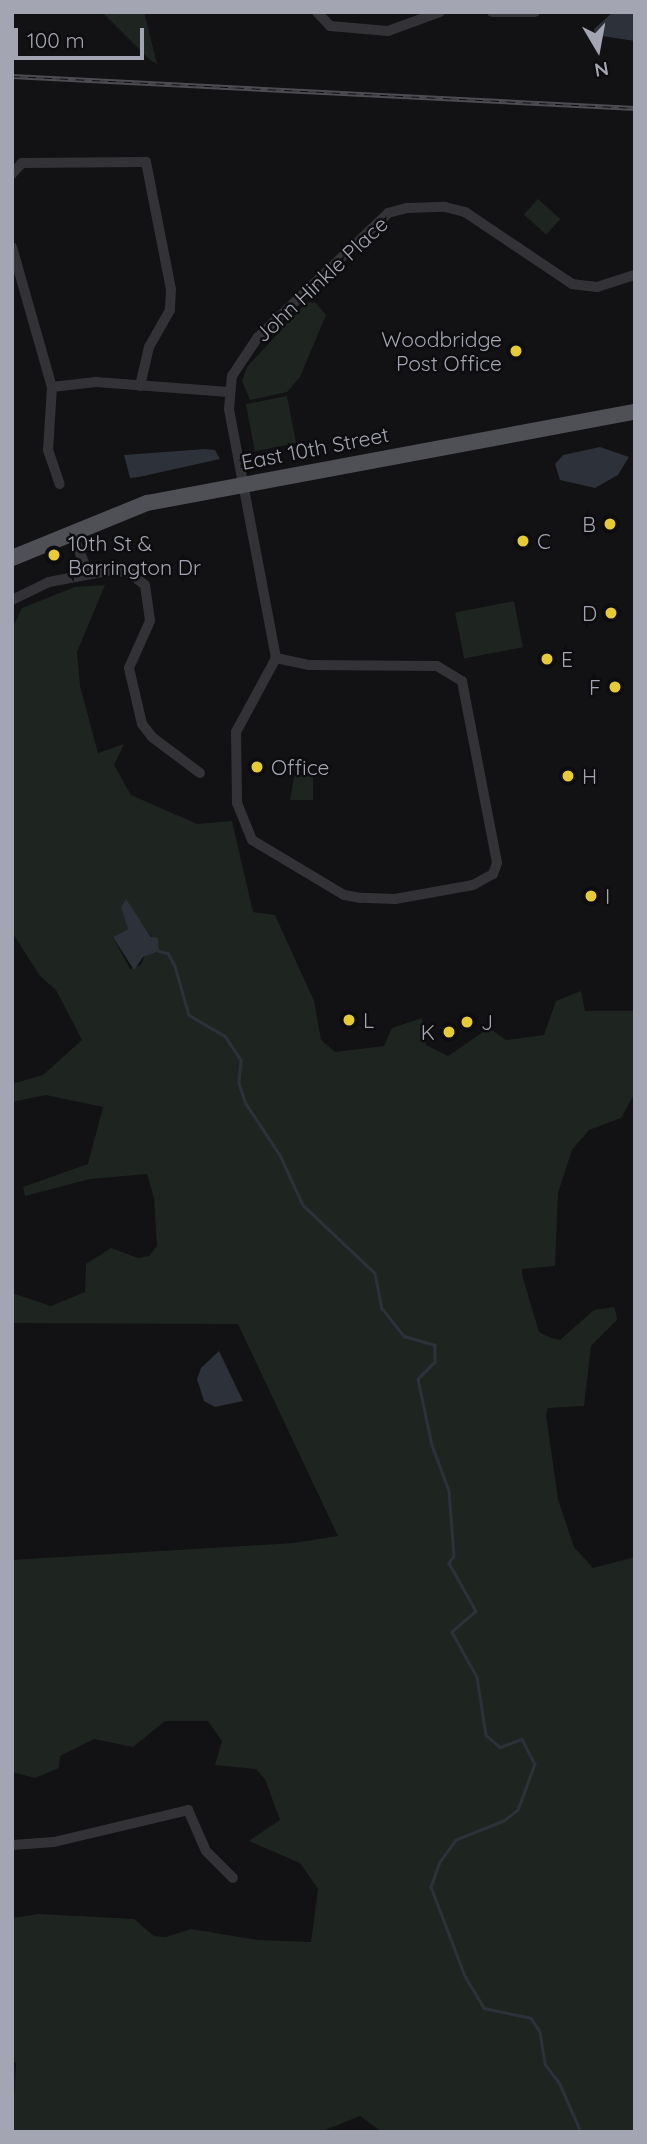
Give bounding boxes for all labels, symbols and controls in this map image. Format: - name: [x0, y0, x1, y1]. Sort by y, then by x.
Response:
- scale bar: [18, 14, 147, 58]
- north arrow: [563, 14, 633, 84]
- text: 100 m: [27, 27, 85, 53]
- text: N: [593, 57, 611, 83]
- street label: John Hinkle Place: [249, 211, 393, 347]
- place label: Woodbridge Post Office: [381, 326, 502, 376]
- marker: Woodbridge Post Office: [508, 343, 524, 359]
- street label: East 10th Street: [239, 421, 391, 475]
- place label: B: [582, 511, 596, 537]
- marker: B: [602, 516, 618, 532]
- place label: C: [537, 528, 551, 554]
- place label: 10th St & Barrington Dr: [68, 530, 201, 580]
- marker: C: [515, 533, 531, 549]
- marker: 10th St & Barrington Dr: [46, 547, 62, 563]
- place label: D: [582, 600, 597, 626]
- marker: D: [603, 605, 619, 621]
- place label: E: [561, 646, 573, 672]
- marker: E: [539, 651, 555, 667]
- place label: F: [589, 674, 601, 700]
- marker: F: [607, 679, 623, 695]
- place label: Office: [271, 754, 329, 780]
- marker: Office: [249, 759, 265, 775]
- place label: H: [582, 763, 597, 789]
- marker: H: [560, 768, 576, 784]
- place label: I: [605, 883, 610, 909]
- marker: I: [583, 888, 599, 904]
- place label: L: [363, 1007, 374, 1033]
- place label: J: [481, 1009, 493, 1035]
- marker: L: [341, 1012, 357, 1028]
- marker: J: [459, 1014, 475, 1030]
- place label: K: [421, 1019, 435, 1045]
- marker: K: [441, 1024, 457, 1040]

